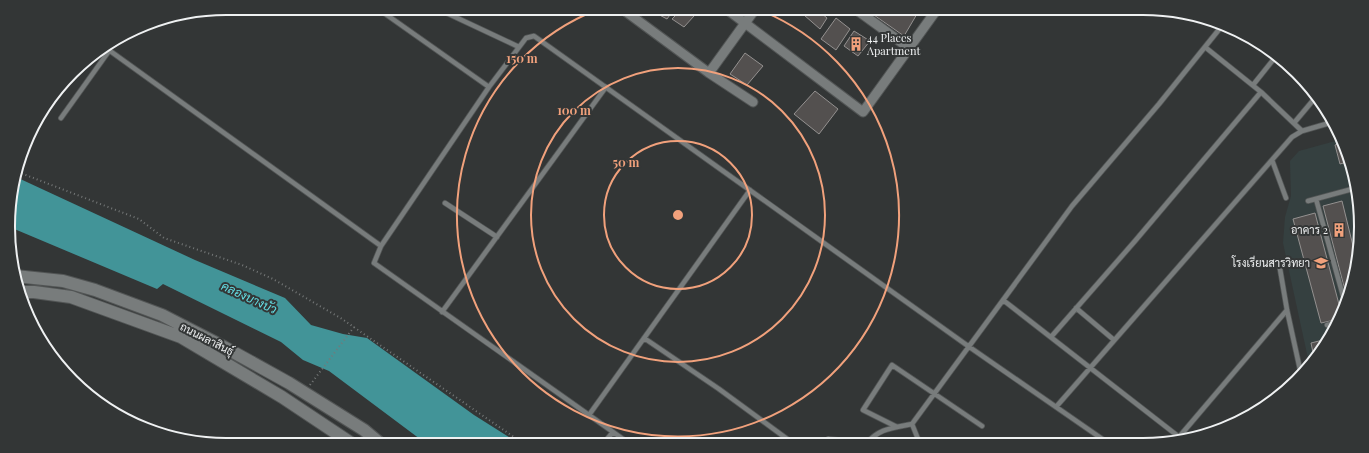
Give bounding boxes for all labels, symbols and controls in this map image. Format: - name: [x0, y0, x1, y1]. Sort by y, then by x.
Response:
- place label: 44 Places Apartment: [866, 30, 920, 58]
- building icon: 44 Places Apartment: [848, 36, 864, 52]
- text: 150 m: [506, 50, 538, 66]
- text: 100 m: [557, 102, 591, 118]
- text: 50 m: [613, 154, 640, 170]
- centre of rings: [671, 208, 685, 222]
- place label: อาคาร 2: [1291, 222, 1328, 237]
- building icon: อาคาร 2: [1331, 222, 1347, 238]
- place label: โรงเรียนสารวิทยา: [1231, 255, 1310, 270]
- school or university icon: โรงเรียนสารวิทยา: [1313, 255, 1329, 271]
- water label: คลองบางบัว: [219, 277, 280, 317]
- street label: ถนนผลาสินธุ์: [177, 319, 237, 360]

